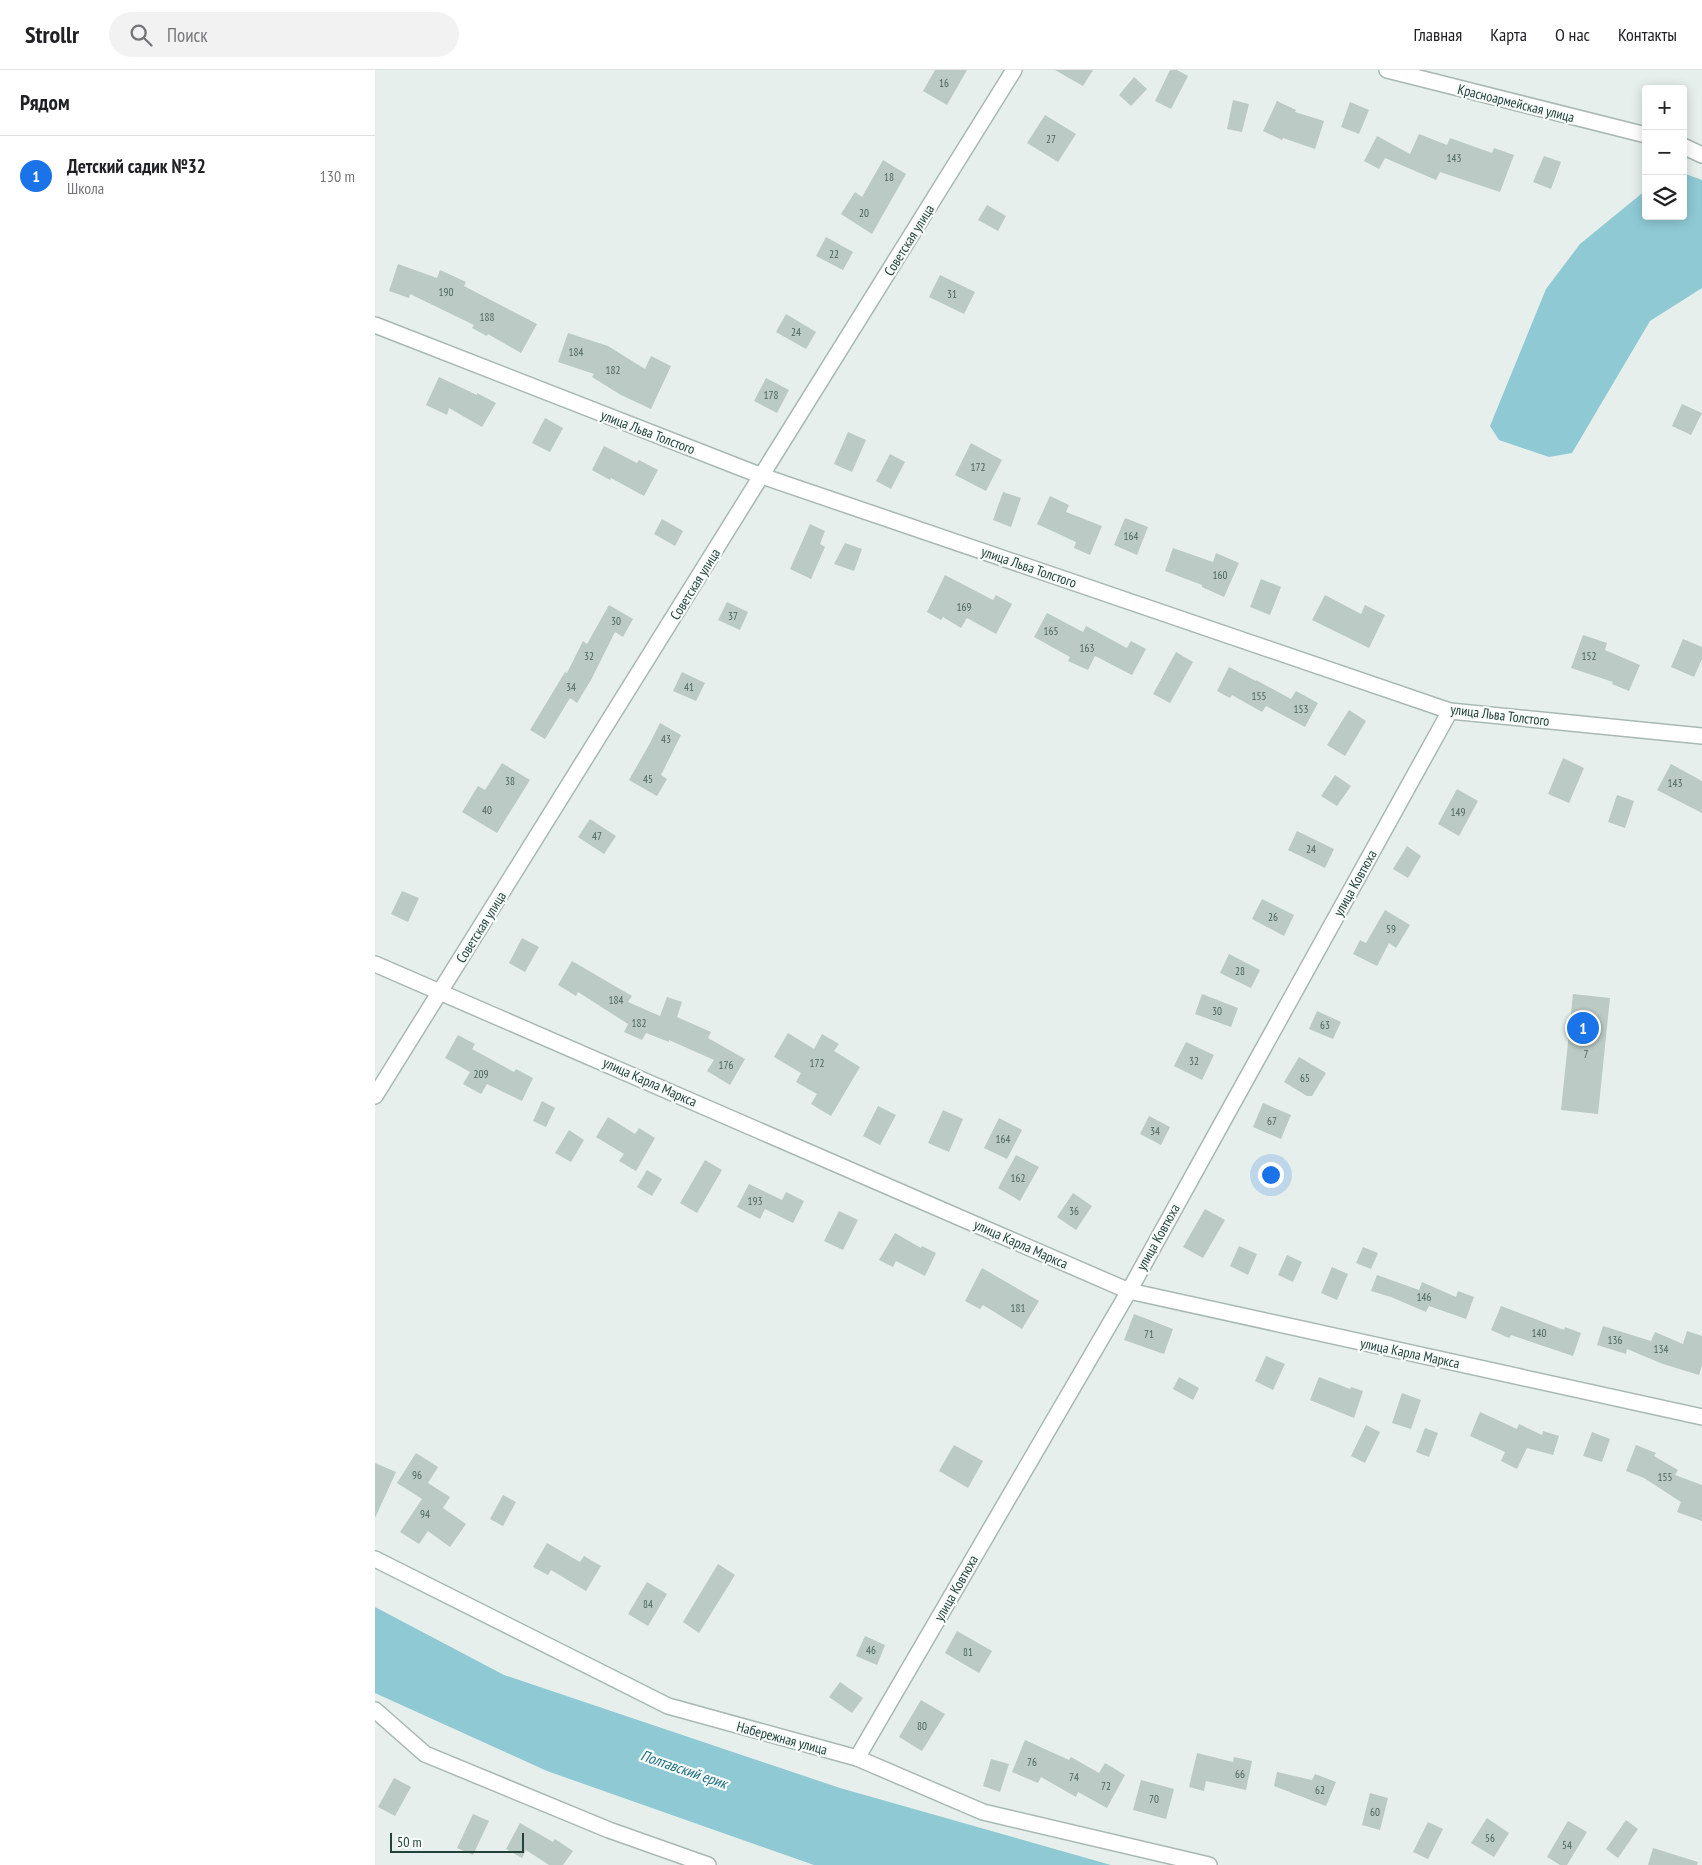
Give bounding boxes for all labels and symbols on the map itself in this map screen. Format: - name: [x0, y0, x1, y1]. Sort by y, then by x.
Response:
- house number: 16: [939, 76, 949, 90]
- street label: Красноармейская улица: [1456, 80, 1576, 126]
- house number: 27: [1046, 132, 1056, 146]
- house number: 143: [1447, 151, 1461, 165]
- house number: 18: [884, 170, 894, 184]
- street label: Советская улица: [880, 201, 938, 279]
- house number: 20: [859, 206, 869, 220]
- house number: 22: [829, 247, 839, 261]
- house number: 190: [439, 285, 453, 299]
- house number: 31: [947, 287, 957, 301]
- house number: 188: [480, 310, 494, 324]
- house number: 24: [791, 325, 801, 339]
- house number: 184: [569, 345, 583, 359]
- house number: 182: [606, 363, 620, 377]
- house number: 178: [764, 388, 778, 402]
- street label: улица Льва Толстого: [598, 406, 698, 458]
- house number: 172: [971, 460, 985, 474]
- house number: 164: [1124, 529, 1138, 543]
- street label: улица Льва Толстого: [979, 542, 1079, 592]
- street label: Советская улица: [666, 545, 724, 623]
- house number: 160: [1213, 568, 1227, 582]
- house number: 169: [957, 600, 971, 614]
- house number: 37: [728, 609, 738, 623]
- house number: 30: [611, 614, 621, 628]
- house number: 165: [1044, 624, 1058, 638]
- house number: 163: [1080, 641, 1094, 655]
- house number: 32: [584, 649, 594, 663]
- house number: 152: [1582, 649, 1596, 663]
- house number: 34: [566, 680, 576, 694]
- house number: 41: [684, 680, 694, 694]
- house number: 155: [1252, 689, 1266, 703]
- street label: улица Льва Толстого: [1449, 700, 1551, 730]
- house number: 153: [1294, 702, 1308, 716]
- house number: 43: [661, 732, 671, 746]
- house number: 45: [643, 772, 653, 786]
- house number: 38: [505, 774, 515, 788]
- house number: 143: [1668, 776, 1682, 790]
- house number: 40: [482, 803, 492, 817]
- house number: 149: [1451, 805, 1465, 819]
- house number: 47: [592, 829, 602, 843]
- house number: 24: [1306, 842, 1316, 856]
- street label: улица Ковтюха: [1329, 847, 1381, 919]
- street label: Советская улица: [452, 888, 510, 966]
- house number: 26: [1268, 910, 1278, 924]
- house number: 59: [1386, 922, 1396, 936]
- house number: 28: [1235, 964, 1245, 978]
- house number: 184: [609, 993, 623, 1007]
- house number: 30: [1212, 1004, 1222, 1018]
- pin: 1: [1567, 1009, 1599, 1047]
- house number: 182: [632, 1016, 646, 1030]
- house number: 63: [1320, 1018, 1330, 1032]
- house number: 7: [1584, 1047, 1589, 1061]
- street label: улица Карла Маркса: [600, 1053, 700, 1111]
- house number: 32: [1189, 1054, 1199, 1068]
- house number: 172: [810, 1056, 824, 1070]
- house number: 176: [719, 1058, 733, 1072]
- house number: 209: [474, 1067, 488, 1081]
- house number: 65: [1300, 1071, 1310, 1085]
- house number: 67: [1267, 1114, 1277, 1128]
- house number: 34: [1150, 1124, 1160, 1138]
- house number: 164: [996, 1132, 1010, 1146]
- your location: [1258, 1162, 1284, 1188]
- house number: 162: [1011, 1171, 1025, 1185]
- house number: 193: [748, 1194, 762, 1208]
- street label: улица Ковтюха: [1132, 1201, 1184, 1273]
- house number: 36: [1069, 1204, 1079, 1218]
- street label: улица Карла Маркса: [971, 1215, 1071, 1273]
- house number: 146: [1417, 1290, 1431, 1304]
- house number: 181: [1011, 1301, 1025, 1315]
- house number: 140: [1532, 1326, 1546, 1340]
- house number: 71: [1144, 1327, 1154, 1341]
- house number: 136: [1608, 1333, 1622, 1347]
- street label: улица Карла Маркса: [1359, 1334, 1461, 1372]
- house number: 134: [1654, 1342, 1668, 1356]
- house number: 96: [412, 1468, 422, 1482]
- house number: 155: [1658, 1470, 1672, 1484]
- house number: 94: [420, 1507, 430, 1521]
- street label: улица Ковтюха: [930, 1552, 982, 1624]
- house number: 84: [643, 1597, 653, 1611]
- house number: 46: [866, 1643, 876, 1657]
- house number: 81: [963, 1645, 973, 1659]
- street label: Набережная улица: [735, 1717, 829, 1759]
- house number: 80: [917, 1719, 927, 1733]
- water label: Полтавский ерик: [638, 1745, 732, 1793]
- house number: 76: [1027, 1755, 1037, 1769]
- house number: 66: [1235, 1767, 1245, 1781]
- house number: 74: [1069, 1770, 1079, 1784]
- house number: 72: [1101, 1779, 1111, 1793]
- house number: 62: [1315, 1783, 1325, 1797]
- house number: 70: [1149, 1792, 1159, 1806]
- house number: 60: [1370, 1805, 1380, 1819]
- scale bar: [390, 1830, 524, 1853]
- house number: 56: [1485, 1831, 1495, 1845]
- house number: 54: [1562, 1838, 1572, 1852]

